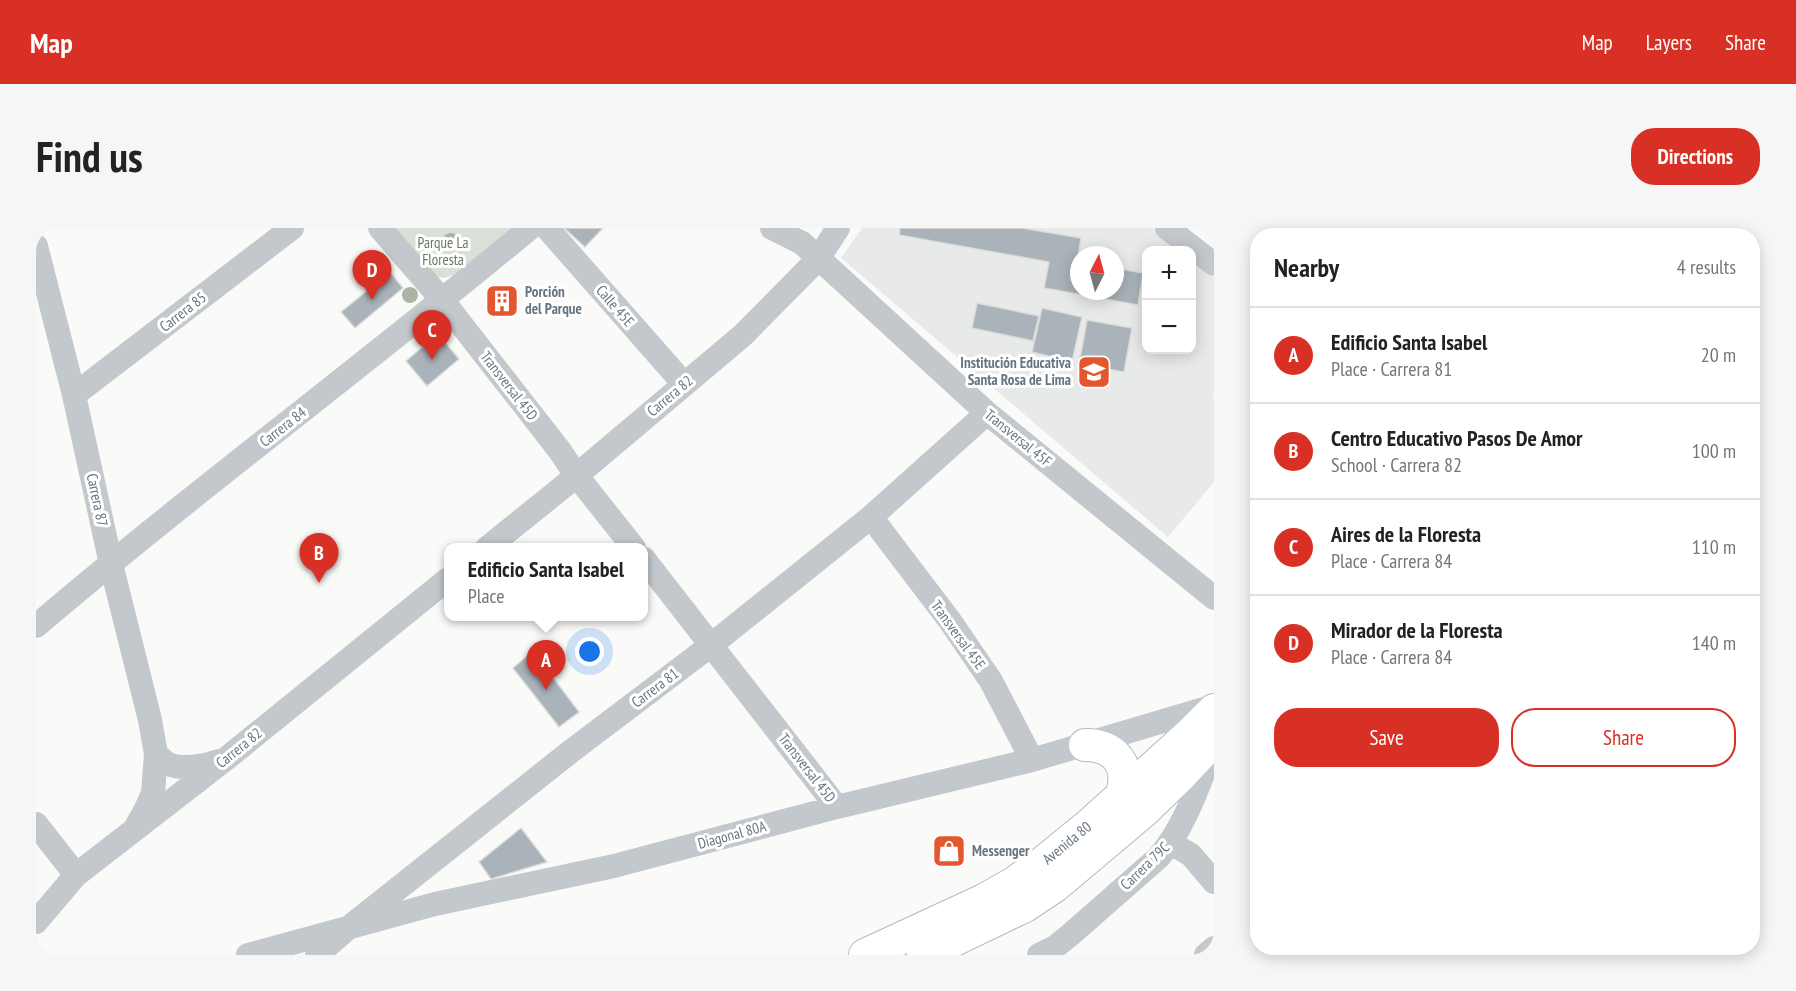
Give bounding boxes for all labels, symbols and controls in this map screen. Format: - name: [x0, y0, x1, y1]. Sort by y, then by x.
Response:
- text: Map: [30, 24, 73, 61]
- text: Map: [1582, 29, 1613, 56]
- text: Layers: [1646, 29, 1692, 56]
- text: Share: [1725, 29, 1766, 56]
- button: Directions: [1631, 128, 1760, 185]
- text: Find us: [36, 129, 143, 184]
- park label: Parque La Floresta: [418, 233, 468, 269]
- north arrow: [1070, 246, 1124, 300]
- map controls: [1142, 246, 1196, 354]
- button: +: [1142, 246, 1196, 300]
- pin: D: [352, 250, 392, 300]
- text: Nearby: [1274, 251, 1339, 284]
- text: 4 results: [1677, 254, 1736, 280]
- street label: Calle 45E: [592, 281, 639, 330]
- place label: Porción del Parque: [525, 282, 582, 318]
- building icon: Porción del Parque: [484, 283, 520, 319]
- street label: Carrera 85: [156, 288, 210, 336]
- button: −: [1142, 300, 1196, 354]
- pin: C: [412, 310, 452, 360]
- text: Edificio Santa Isabel: [1331, 328, 1487, 356]
- text: A: [1288, 342, 1299, 368]
- text: 20 m: [1701, 342, 1736, 368]
- street label: Transversal 45D: [477, 347, 542, 424]
- place label: Institución Educativa Santa Rosa de Lima: [960, 353, 1071, 389]
- school or university icon: Institución Educativa Santa Rosa de Lima: [1076, 354, 1112, 390]
- text: Place · Carrera 81: [1331, 356, 1452, 382]
- street label: Carrera 82: [643, 371, 696, 420]
- street label: Carrera 84: [256, 402, 310, 451]
- street label: Transversal 45F: [981, 405, 1056, 470]
- text: Centro Educativo Pasos De Amor: [1331, 424, 1583, 452]
- text: B: [1289, 438, 1298, 464]
- text: 100 m: [1692, 438, 1736, 464]
- text: School · Carrera 82: [1331, 452, 1462, 478]
- street label: Carrera 87: [83, 472, 112, 528]
- text: Aires de la Floresta: [1331, 520, 1481, 548]
- pin: B: [300, 534, 338, 583]
- text: C: [1289, 534, 1298, 560]
- text: 110 m: [1692, 534, 1736, 560]
- popup: [444, 543, 648, 621]
- text: Place · Carrera 84: [1331, 548, 1452, 574]
- text: Edificio Santa Isabel: [468, 555, 624, 583]
- text: Place: [468, 583, 505, 609]
- street label: Transversal 45E: [927, 596, 990, 673]
- text: Mirador de la Floresta: [1331, 616, 1503, 644]
- text: D: [1288, 630, 1299, 656]
- text: 140 m: [1692, 630, 1736, 656]
- your location: [575, 637, 604, 666]
- pin: A: [526, 640, 566, 690]
- text: Place · Carrera 84: [1331, 644, 1452, 670]
- street label: Carrera 81: [627, 664, 682, 711]
- button: Save: [1274, 708, 1499, 767]
- button: Share: [1511, 708, 1736, 767]
- street label: Carrera 82: [212, 723, 266, 772]
- street label: Transversal 45D: [775, 729, 840, 806]
- street label: Diagonal 80A: [696, 816, 769, 853]
- street label: Avenida 80: [1038, 817, 1095, 868]
- shop icon: Messenger: [931, 833, 967, 869]
- street label: Carrera 79C: [1116, 838, 1173, 894]
- place label: Messenger: [972, 841, 1030, 860]

